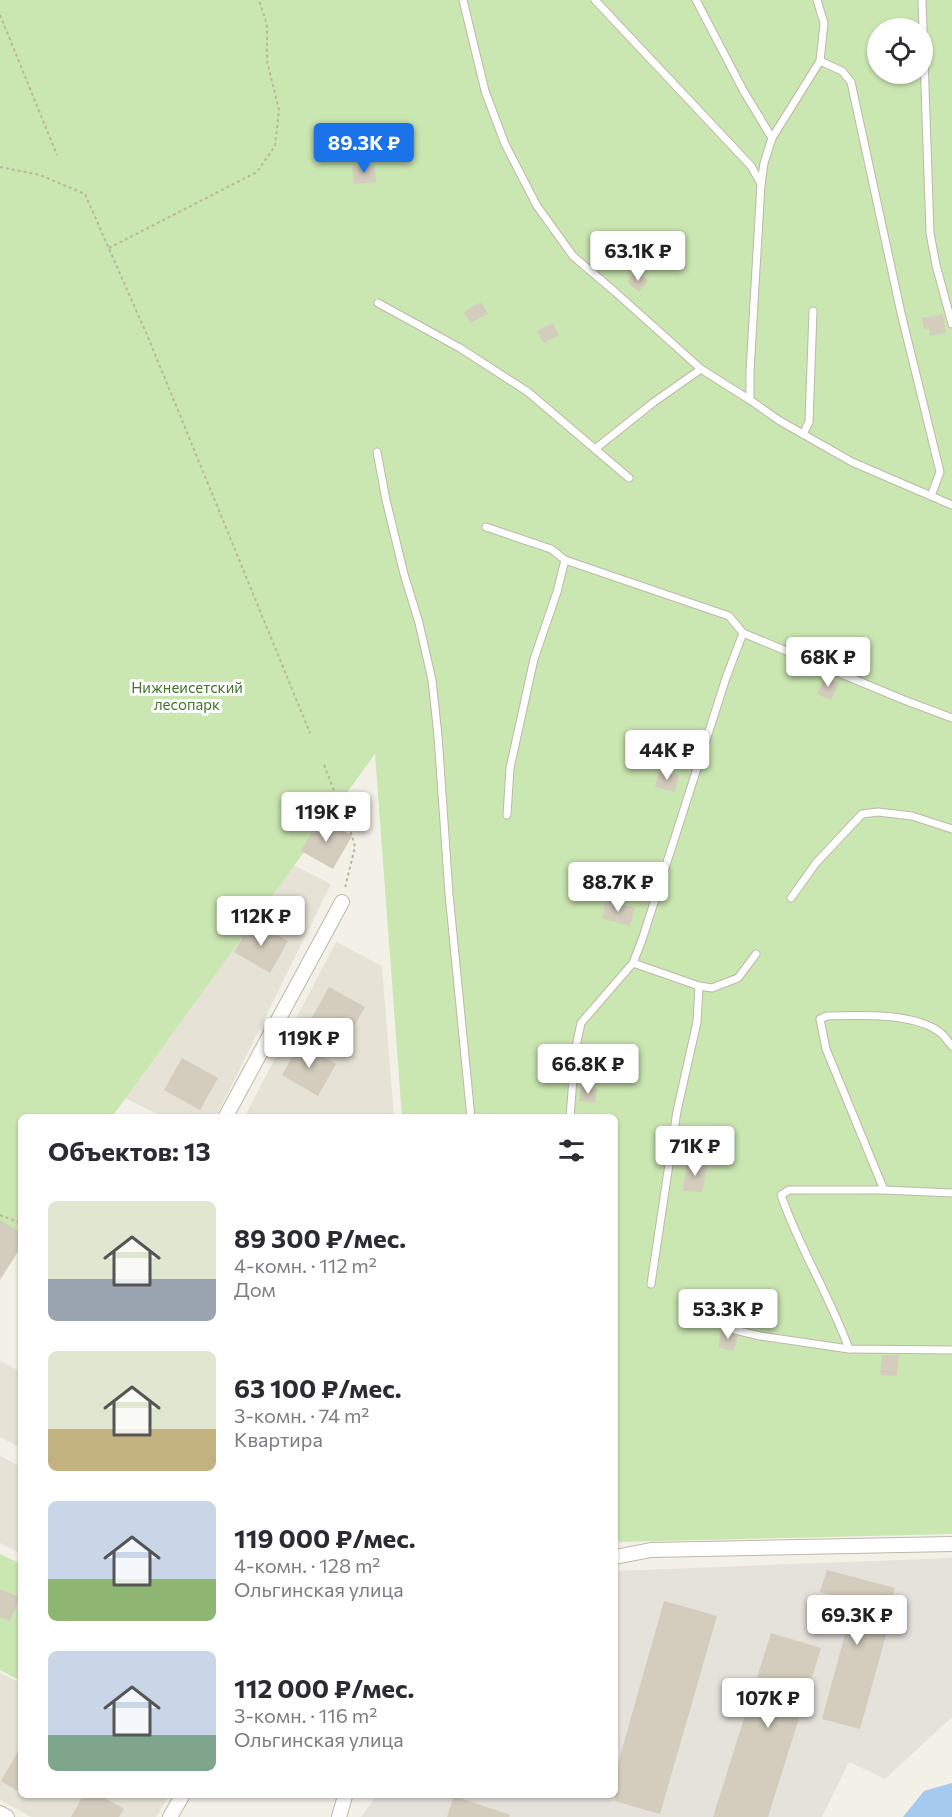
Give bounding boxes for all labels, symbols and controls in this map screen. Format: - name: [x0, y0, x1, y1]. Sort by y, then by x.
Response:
- map controls: [867, 18, 933, 84]
- button: locate: [867, 18, 933, 84]
- pin: 89.3K ₽: [309, 123, 419, 174]
- text: 89.3K ₽: [328, 130, 400, 154]
- pin: 63.1K ₽: [583, 231, 693, 282]
- text: 63.1K ₽: [604, 238, 672, 262]
- pin: 68K ₽: [786, 637, 870, 688]
- text: 68K ₽: [800, 644, 856, 668]
- park label: Нижнеисетский лесопарк: [131, 678, 243, 713]
- pin: 44K ₽: [625, 730, 709, 781]
- text: 44K ₽: [639, 737, 695, 761]
- pin: 119K ₽: [277, 792, 375, 843]
- text: 119K ₽: [295, 799, 357, 823]
- pin: 88.7K ₽: [563, 862, 673, 913]
- text: 88.7K ₽: [582, 869, 654, 893]
- pin: 112K ₽: [212, 896, 310, 947]
- text: 112K ₽: [231, 903, 291, 927]
- pin: 119K ₽: [260, 1018, 358, 1069]
- text: 119K ₽: [278, 1025, 340, 1049]
- pin: 66.8K ₽: [533, 1044, 643, 1095]
- text: 66.8K ₽: [552, 1051, 624, 1075]
- pin: 71K ₽: [653, 1126, 737, 1177]
- text: 71K ₽: [669, 1133, 721, 1157]
- icon: filters: [555, 1134, 588, 1167]
- text: Объектов: 13: [48, 1135, 211, 1166]
- text: 89 300 ₽/мес.: [234, 1222, 406, 1253]
- icon: home: [96, 1225, 168, 1297]
- text: 4-комн. · 112 m²: [234, 1253, 377, 1277]
- text: Дом: [234, 1277, 276, 1301]
- pin: 53.3K ₽: [673, 1289, 783, 1340]
- text: 53.3K ₽: [693, 1296, 763, 1320]
- text: 63 100 ₽/мес.: [234, 1372, 402, 1403]
- icon: home: [96, 1375, 168, 1447]
- text: 3-комн. · 74 m²: [234, 1403, 369, 1427]
- text: Квартира: [234, 1427, 323, 1451]
- text: 119 000 ₽/мес.: [234, 1522, 416, 1553]
- icon: home: [96, 1525, 168, 1597]
- text: 4-комн. · 128 m²: [234, 1553, 380, 1577]
- text: Ольгинская улица: [234, 1577, 404, 1601]
- pin: 69.3K ₽: [802, 1595, 912, 1646]
- text: 69.3K ₽: [821, 1602, 893, 1626]
- text: 112 000 ₽/мес.: [234, 1672, 414, 1703]
- icon: home: [96, 1675, 168, 1747]
- pin: 107K ₽: [719, 1678, 817, 1729]
- text: 107K ₽: [736, 1685, 800, 1709]
- text: 3-комн. · 116 m²: [234, 1703, 377, 1727]
- text: Ольгинская улица: [234, 1727, 404, 1751]

